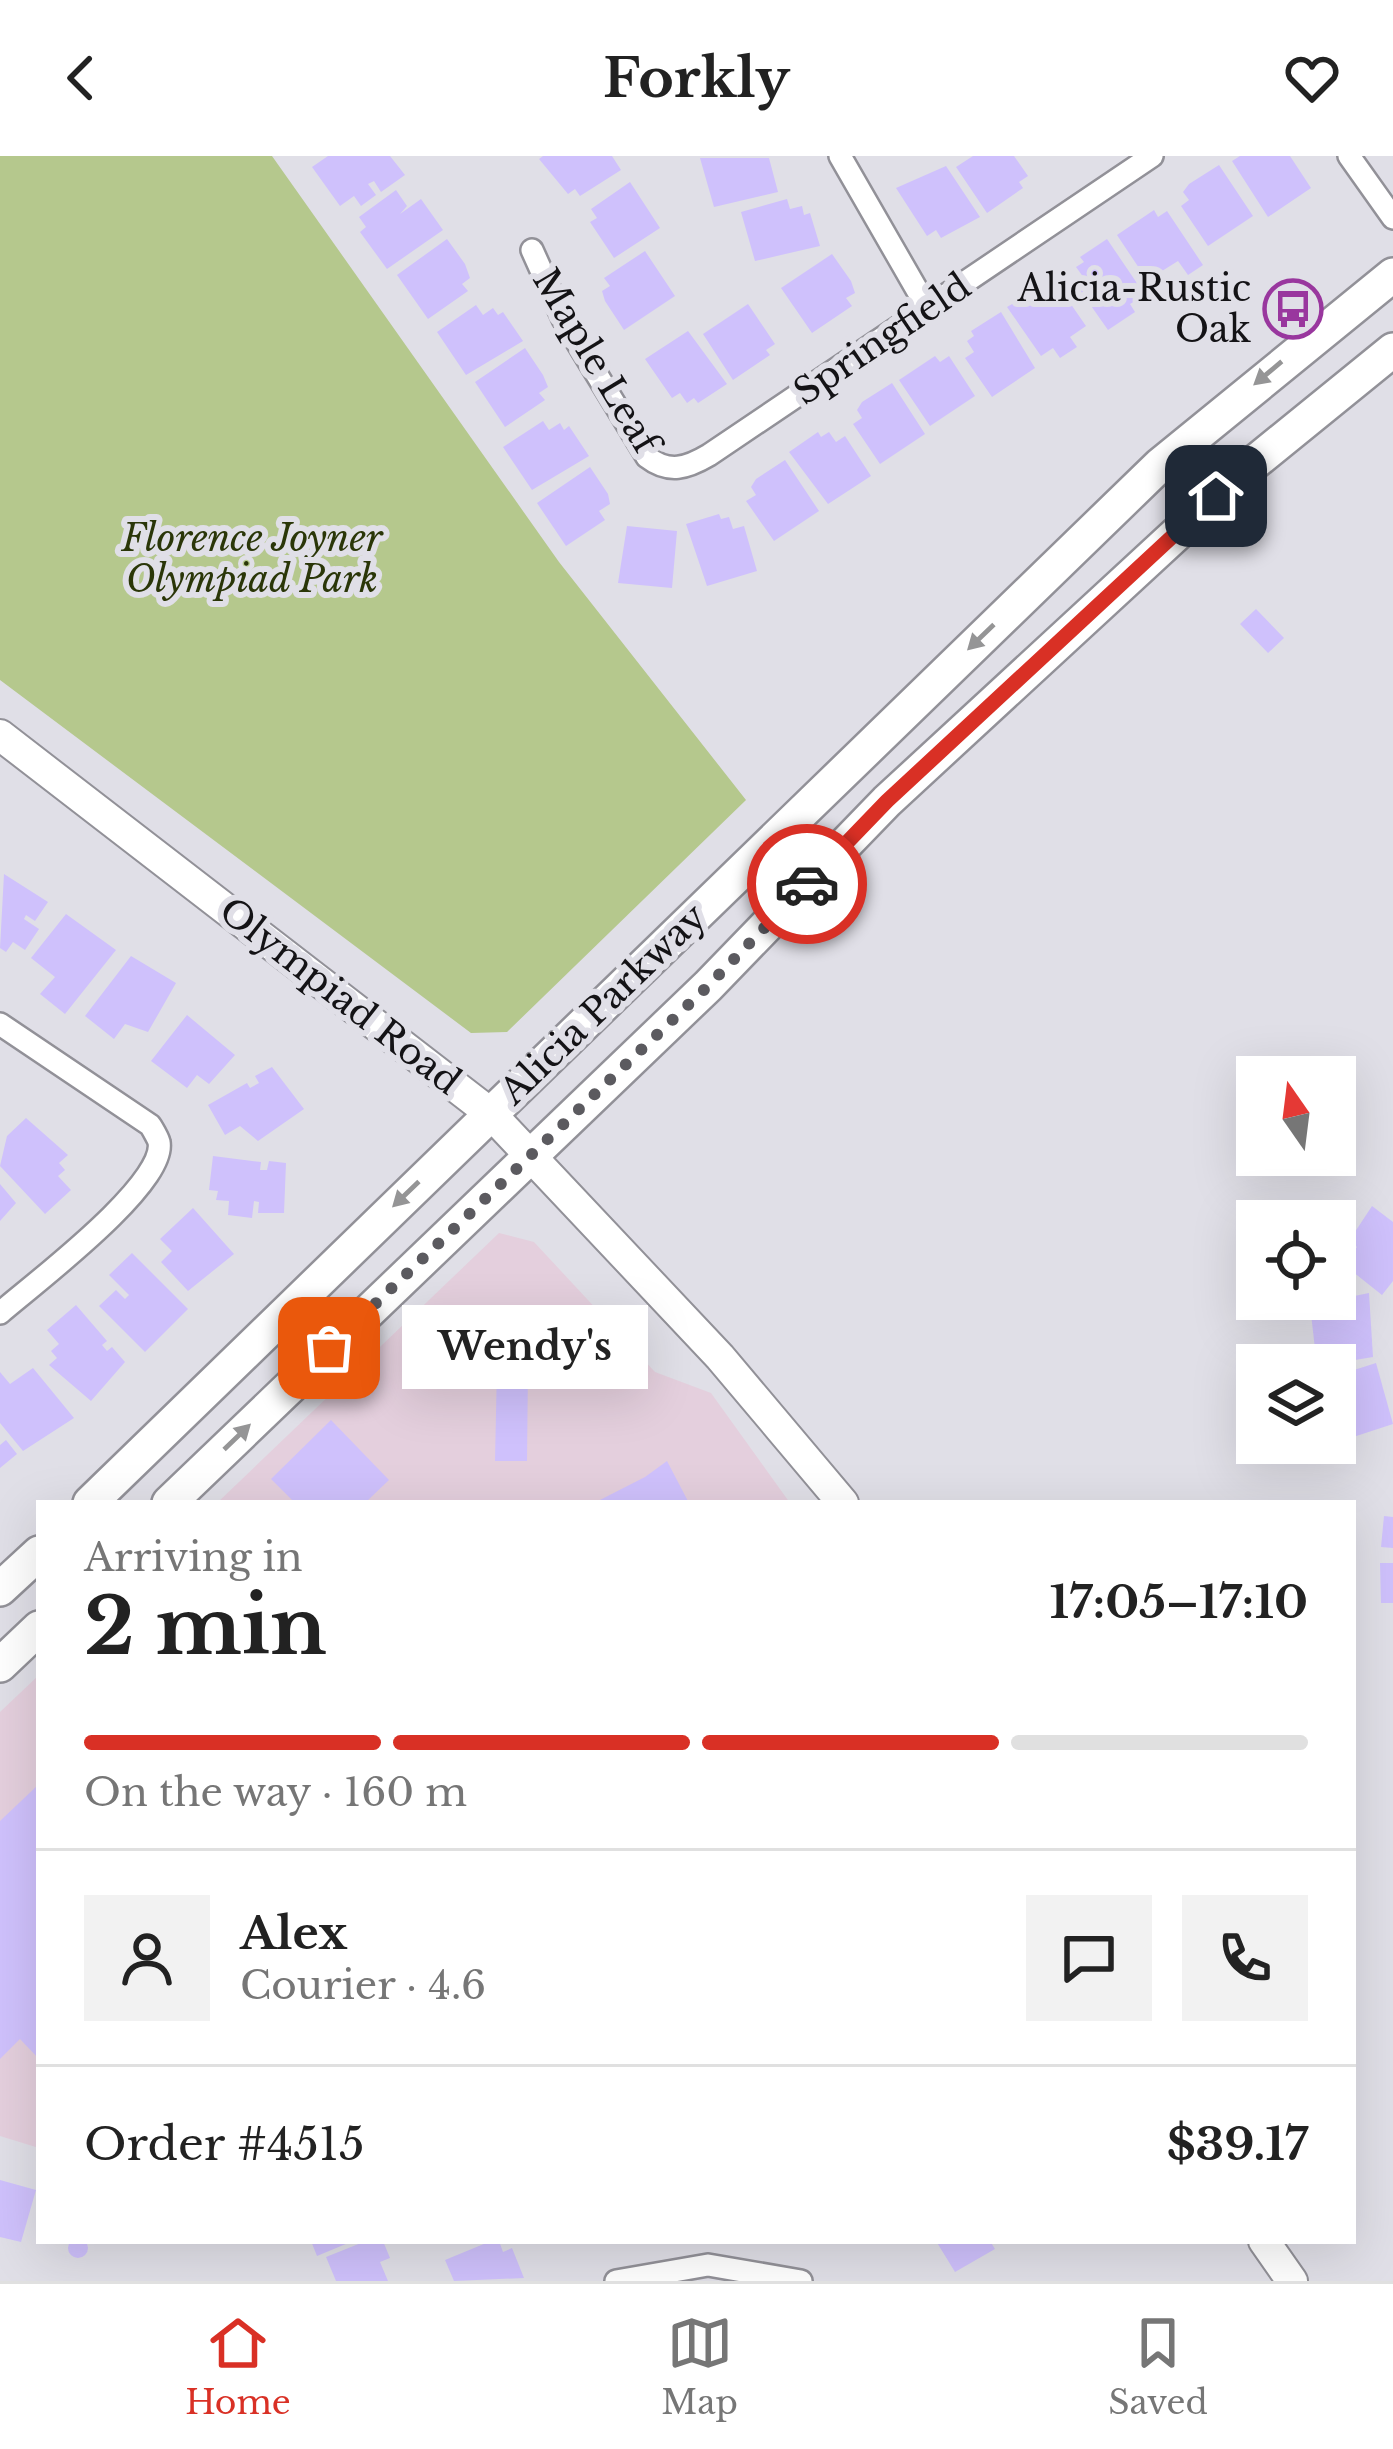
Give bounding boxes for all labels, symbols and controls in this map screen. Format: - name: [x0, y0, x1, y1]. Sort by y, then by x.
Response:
- icon: back: [48, 45, 114, 111]
- text: Forkly: [603, 45, 790, 112]
- icon: heart: [1279, 45, 1345, 111]
- street label: Maple Leaf: [523, 260, 671, 465]
- street label: Springfield: [785, 263, 979, 415]
- place label: Alicia-Rustic Oak: [1016, 266, 1251, 352]
- bus stop icon: Alicia-Rustic Oak: [1262, 278, 1324, 340]
- one-way arrow: [1253, 359, 1283, 386]
- pin: [1165, 445, 1267, 547]
- icon: home: [1183, 463, 1249, 529]
- park label: Florence Joyner Olympiad Park: [121, 516, 384, 602]
- one-way arrow: [967, 622, 996, 650]
- courier: [747, 824, 867, 944]
- icon: car: [774, 851, 840, 917]
- street label: Olympiad Road: [210, 888, 470, 1104]
- street label: Alicia Parkway: [490, 894, 715, 1114]
- north arrow: [1236, 1056, 1356, 1176]
- map controls: [1236, 1056, 1356, 1464]
- one-way arrow: [392, 1180, 421, 1208]
- button: locate: [1236, 1200, 1356, 1320]
- pin: [278, 1297, 380, 1399]
- callout: Wendy's: [401, 1306, 647, 1390]
- icon: bag: [296, 1315, 362, 1381]
- text: Wendy's: [438, 1322, 612, 1371]
- button: layers: [1236, 1344, 1356, 1464]
- one-way arrow: [222, 1424, 251, 1452]
- text: Arriving in: [84, 1533, 303, 1582]
- text: 17:05–17:10: [1050, 1574, 1308, 1630]
- text: 2 min: [84, 1578, 327, 1675]
- text: On the way · 160 m: [84, 1768, 467, 1817]
- button: person: [84, 1895, 210, 2021]
- button: chat: [1026, 1895, 1152, 2021]
- button: phone: [1182, 1895, 1308, 2021]
- text: Alex: [240, 1905, 347, 1961]
- text: Courier · 4.6: [240, 1961, 486, 2010]
- text: Order #4515: [84, 2116, 364, 2172]
- text: $39.17: [1167, 2116, 1308, 2172]
- tab: Home: [185, 2310, 291, 2423]
- tab: Map: [661, 2310, 738, 2423]
- tab: Saved: [1108, 2310, 1208, 2423]

